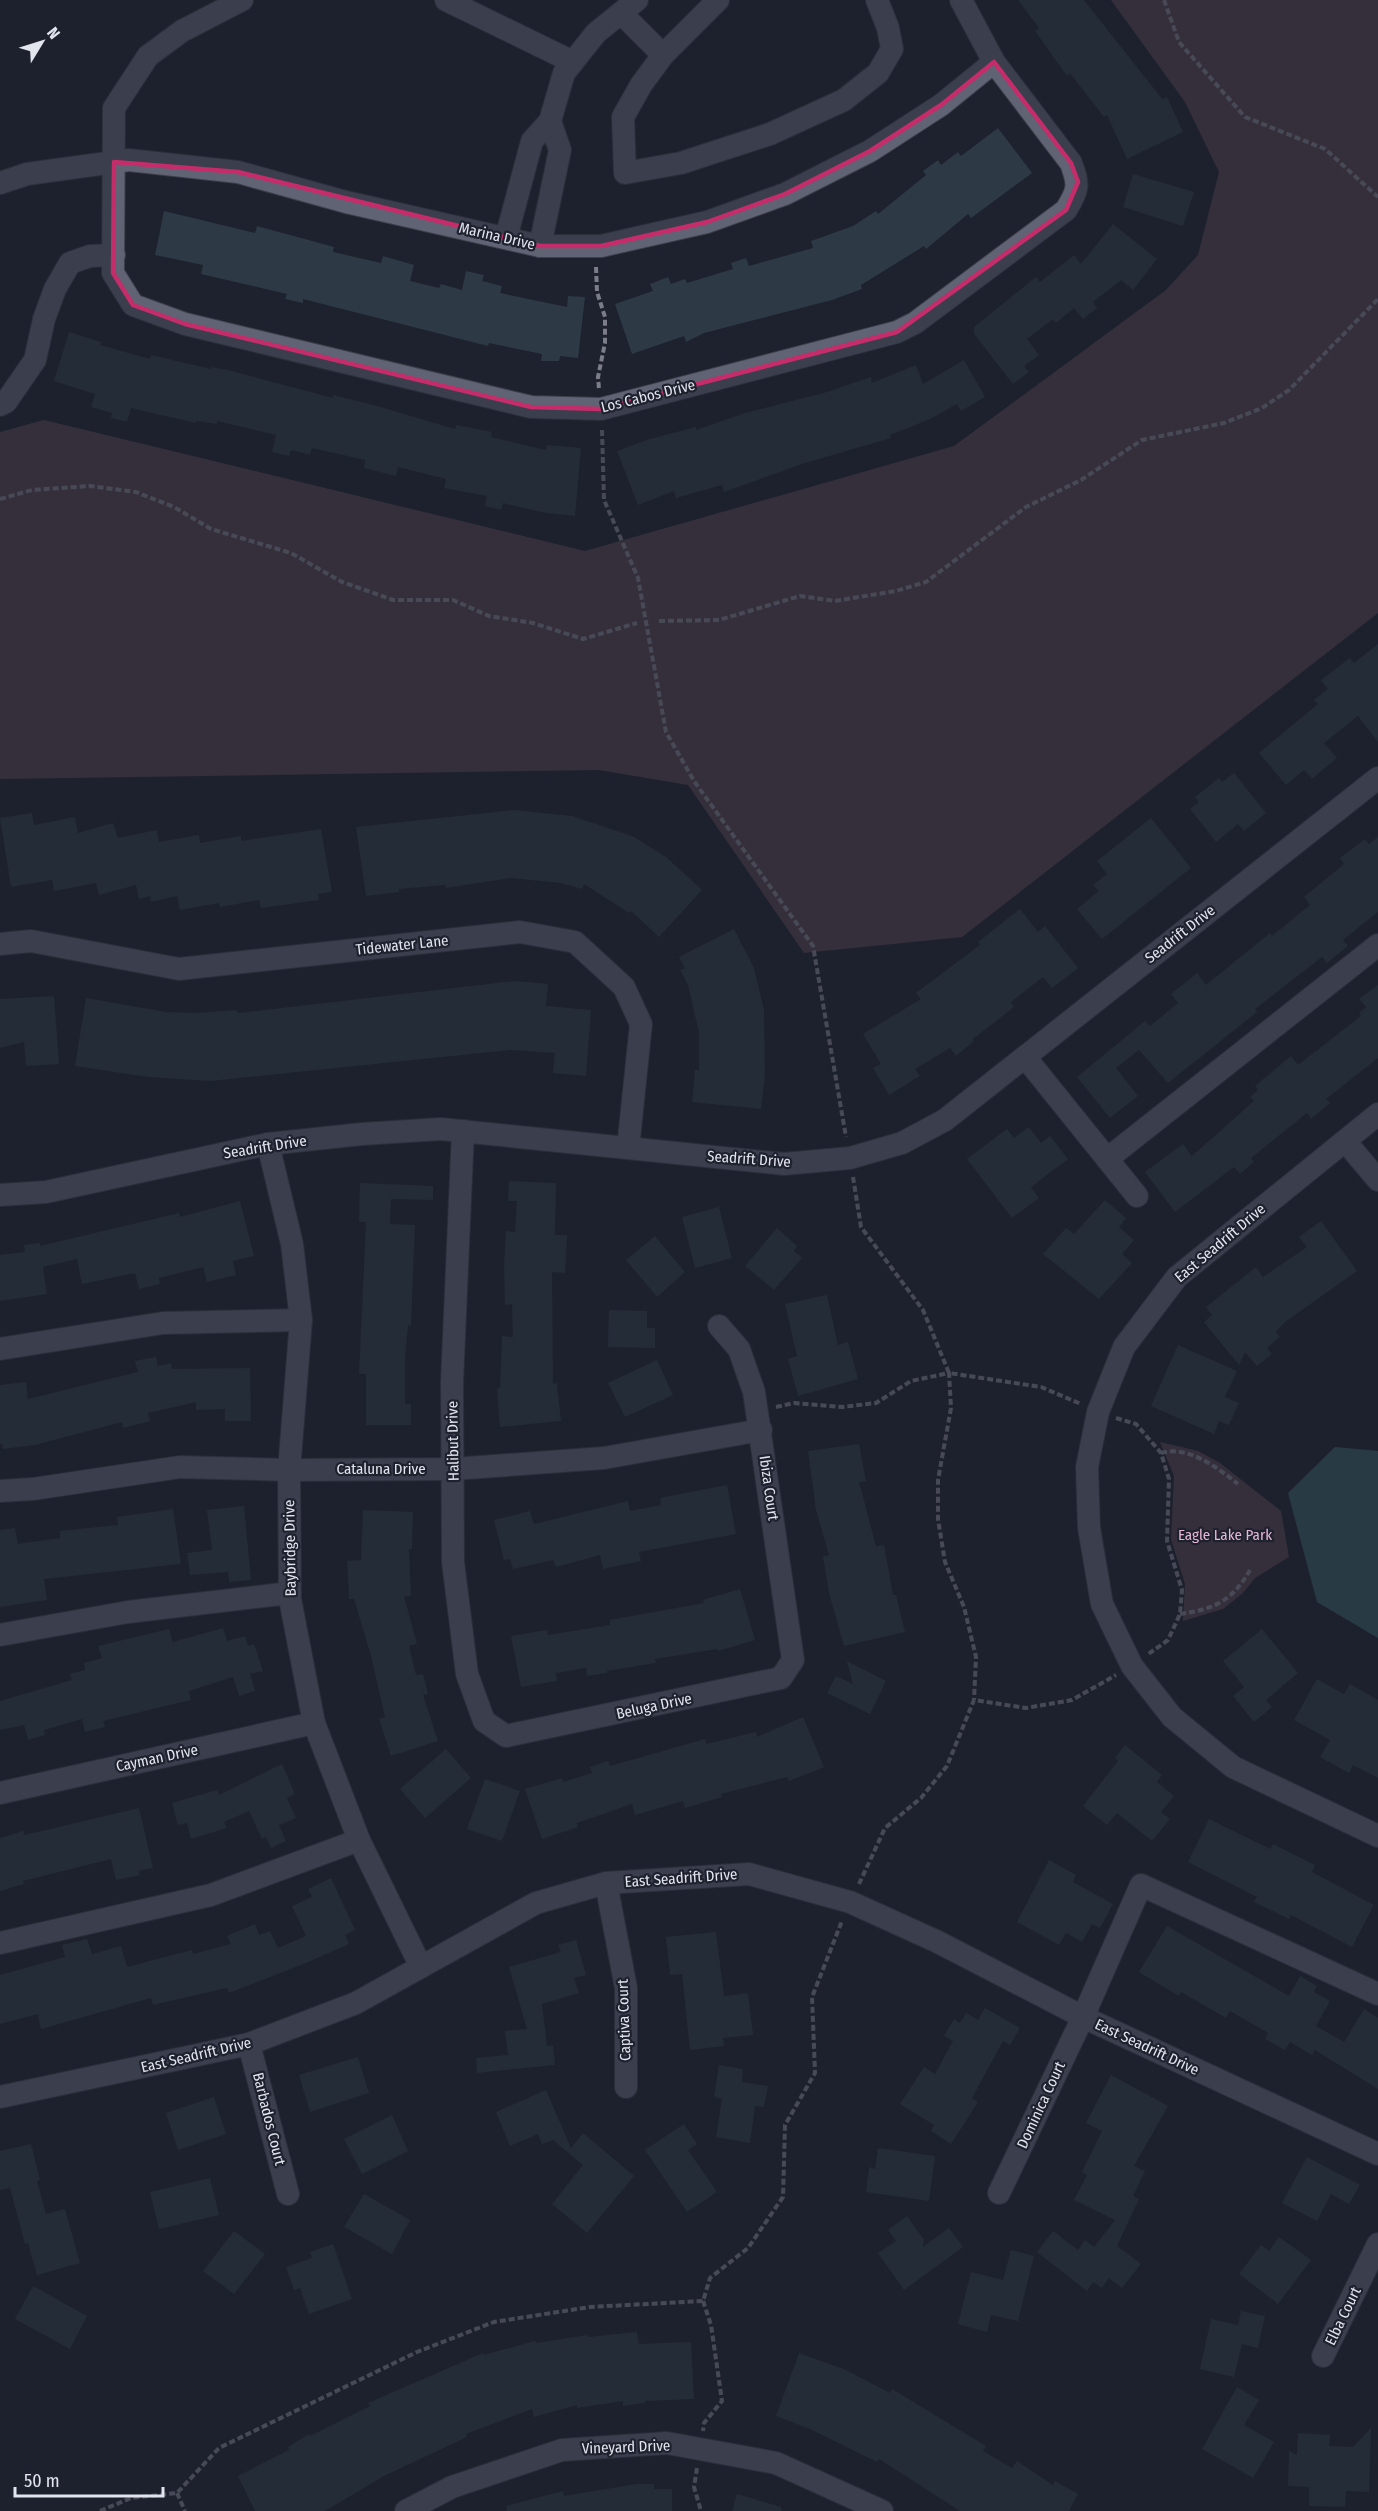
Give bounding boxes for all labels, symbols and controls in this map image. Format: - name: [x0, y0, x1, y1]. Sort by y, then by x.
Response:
- north arrow: [12, 12, 72, 72]
- text: N: [43, 23, 64, 43]
- street label: Marina Drive: [457, 219, 537, 253]
- street label: Los Cabos Drive: [599, 376, 697, 416]
- street label: Seadrift Drive: [1141, 901, 1219, 967]
- street label: Tidewater Lane: [355, 931, 449, 959]
- street label: Seadrift Drive: [222, 1132, 308, 1162]
- street label: Seadrift Drive: [707, 1147, 791, 1171]
- street label: East Seadrift Drive: [1171, 1200, 1269, 1286]
- street label: Halibut Drive: [443, 1401, 463, 1481]
- street label: Ibiza Court: [756, 1454, 782, 1522]
- street label: Cataluna Drive: [336, 1460, 426, 1478]
- street label: Baybridge Drive: [280, 1500, 300, 1596]
- park label: Eagle Lake Park: [1178, 1526, 1272, 1544]
- street label: Beluga Drive: [615, 1689, 693, 1723]
- street label: Cayman Drive: [114, 1741, 200, 1775]
- street label: East Seadrift Drive: [624, 1865, 738, 1891]
- street label: Captiva Court: [614, 1979, 634, 2061]
- street label: East Seadrift Drive: [1092, 2015, 1202, 2079]
- street label: East Seadrift Drive: [139, 2034, 253, 2076]
- street label: Dominica Court: [1013, 2059, 1069, 2151]
- street label: Barbados Court: [249, 2071, 289, 2167]
- street label: Elba Court: [1321, 2284, 1365, 2348]
- street label: Vineyard Drive: [581, 2436, 671, 2458]
- scale bar: [15, 2460, 164, 2498]
- text: 50 m: [24, 2470, 60, 2492]

